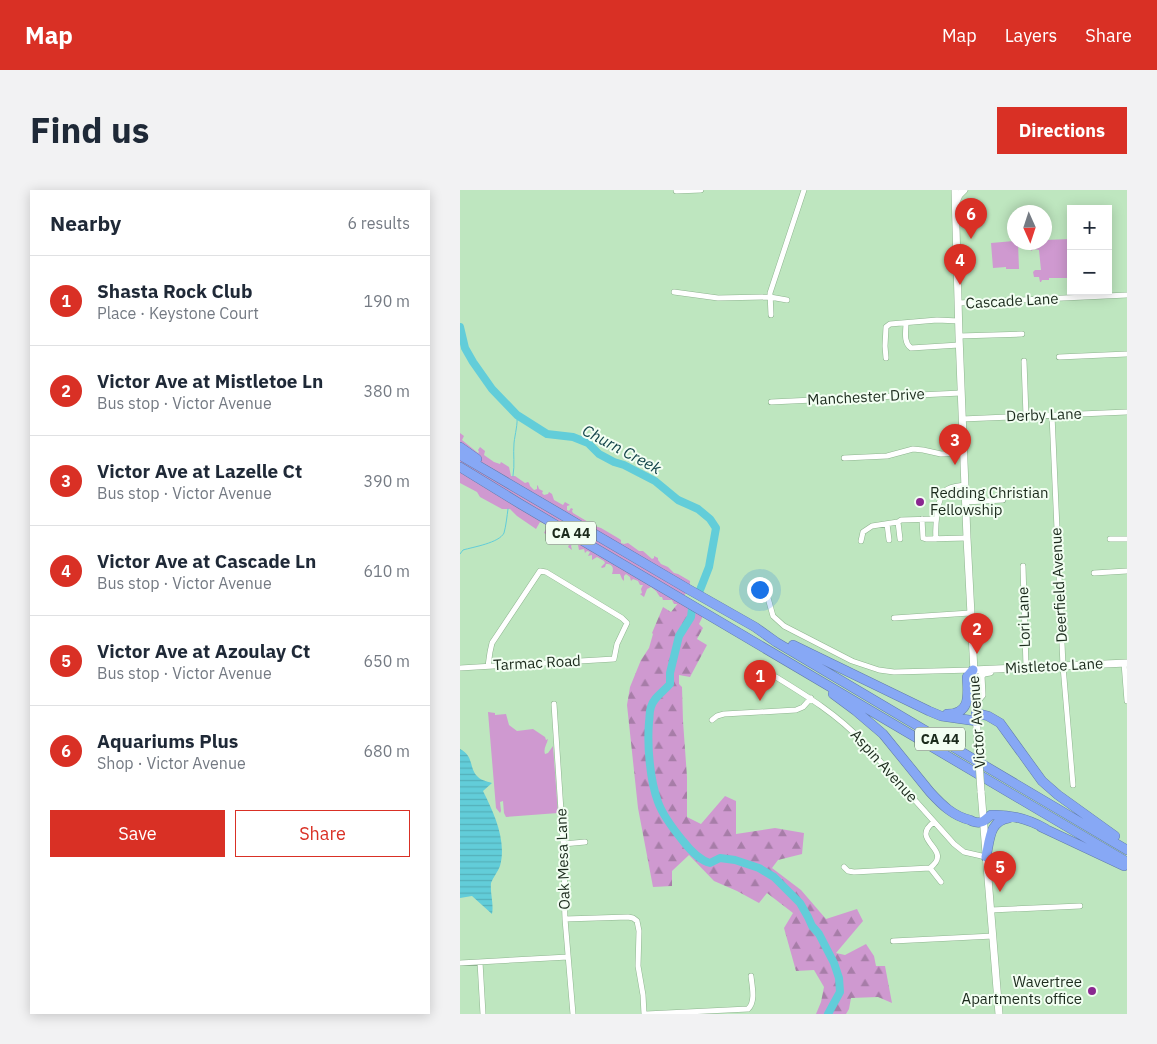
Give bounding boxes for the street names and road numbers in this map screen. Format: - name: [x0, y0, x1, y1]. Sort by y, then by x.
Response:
- street label: Cascade Lane: [965, 289, 1059, 312]
- street label: Manchester Drive: [807, 384, 925, 409]
- street label: Derby Lane: [1006, 404, 1082, 425]
- road number: CA 44: [546, 522, 596, 544]
- street label: Deerfield Avenue: [1046, 527, 1071, 643]
- street label: Lori Lane: [1013, 586, 1034, 648]
- street label: Tarmac Road: [493, 651, 581, 674]
- street label: Mistletoe Lane: [1004, 653, 1104, 678]
- street label: Victor Avenue: [964, 675, 989, 769]
- street label: Aspin Avenue: [847, 725, 922, 806]
- road number: CA 44: [915, 728, 965, 750]
- street label: Oak Mesa Lane: [551, 808, 574, 910]

